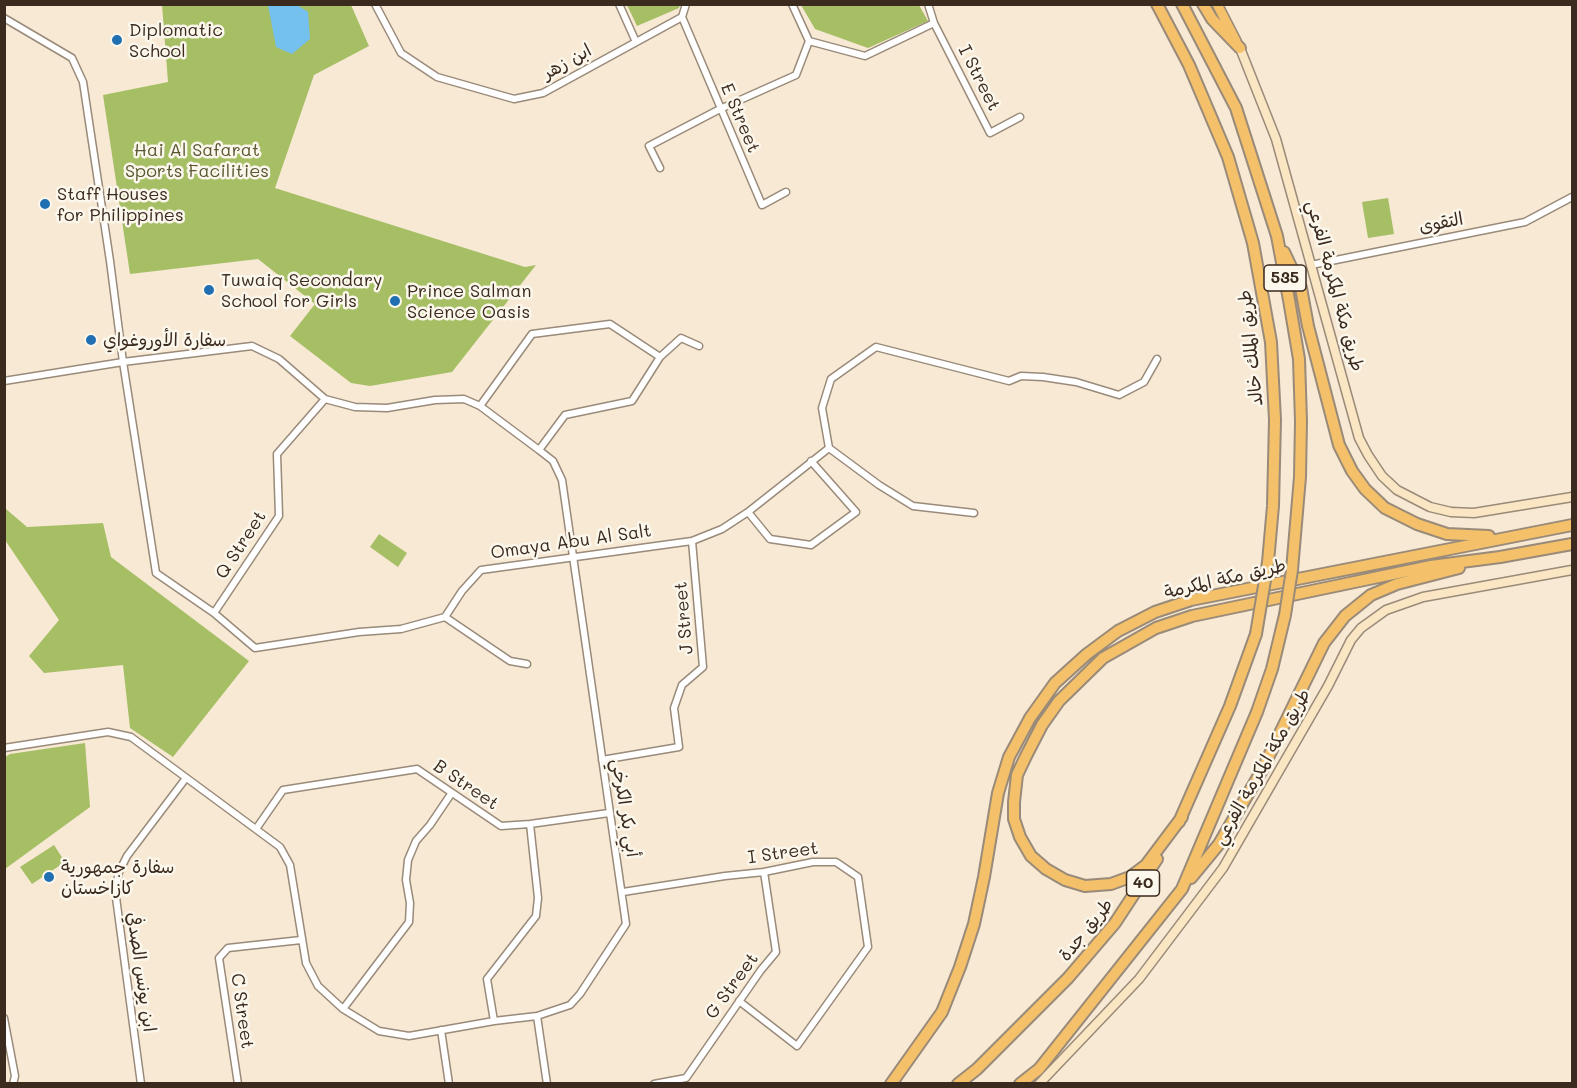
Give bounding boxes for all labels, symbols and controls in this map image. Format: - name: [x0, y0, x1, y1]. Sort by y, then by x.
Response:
- place label: Diplomatic School: [129, 19, 223, 62]
- marker: Diplomatic School: [110, 33, 124, 47]
- street label: ابن زهر: [538, 40, 596, 84]
- street label: I Street: [953, 41, 1005, 115]
- street label: E Street: [716, 80, 764, 156]
- park label: Hai Al Safarat Sports Facilities: [125, 139, 269, 182]
- place label: Staff Houses for Philippines: [57, 183, 184, 226]
- marker: Staff Houses for Philippines: [38, 197, 52, 211]
- street label: طريق مكة المكرمة الفرعي: [1302, 198, 1368, 374]
- street label: التقوى: [1417, 208, 1465, 238]
- road number: 535: [1264, 265, 1306, 291]
- place label: Tuwaiq Secondary School for Girls: [221, 269, 382, 312]
- place label: Prince Salman Science Oasis: [407, 280, 531, 322]
- marker: Tuwaiq Secondary School for Girls: [202, 283, 216, 297]
- street label: طريق الملك خالد: [1234, 289, 1268, 407]
- marker: Prince Salman Science Oasis: [388, 294, 402, 308]
- place label: سفارة الأوروغواي: [103, 329, 226, 351]
- marker: سفارة الأوروغواي: [84, 333, 98, 347]
- street label: Q Street: [211, 507, 271, 583]
- street label: Omaya Abu Al Salt: [489, 520, 653, 564]
- street label: طريق مكة المكرمة: [1162, 554, 1288, 604]
- street label: J Street: [670, 581, 698, 655]
- street label: طريق مكة المكرمة الفرعي: [1209, 685, 1315, 849]
- street label: B Street: [429, 755, 503, 815]
- street label: أبي بكر الكرخي: [607, 757, 643, 859]
- street label: I Street: [746, 837, 820, 869]
- place label: سفارة جمهورية كازاخستان: [61, 856, 174, 898]
- marker: سفارة جمهورية كازاخستان: [42, 870, 56, 884]
- road number: 40: [1126, 870, 1160, 896]
- street label: طريق جدة: [1054, 894, 1118, 966]
- street label: ابن يونس الصدفي: [122, 911, 160, 1033]
- street label: G Street: [701, 949, 763, 1023]
- street label: C Street: [226, 972, 258, 1050]

